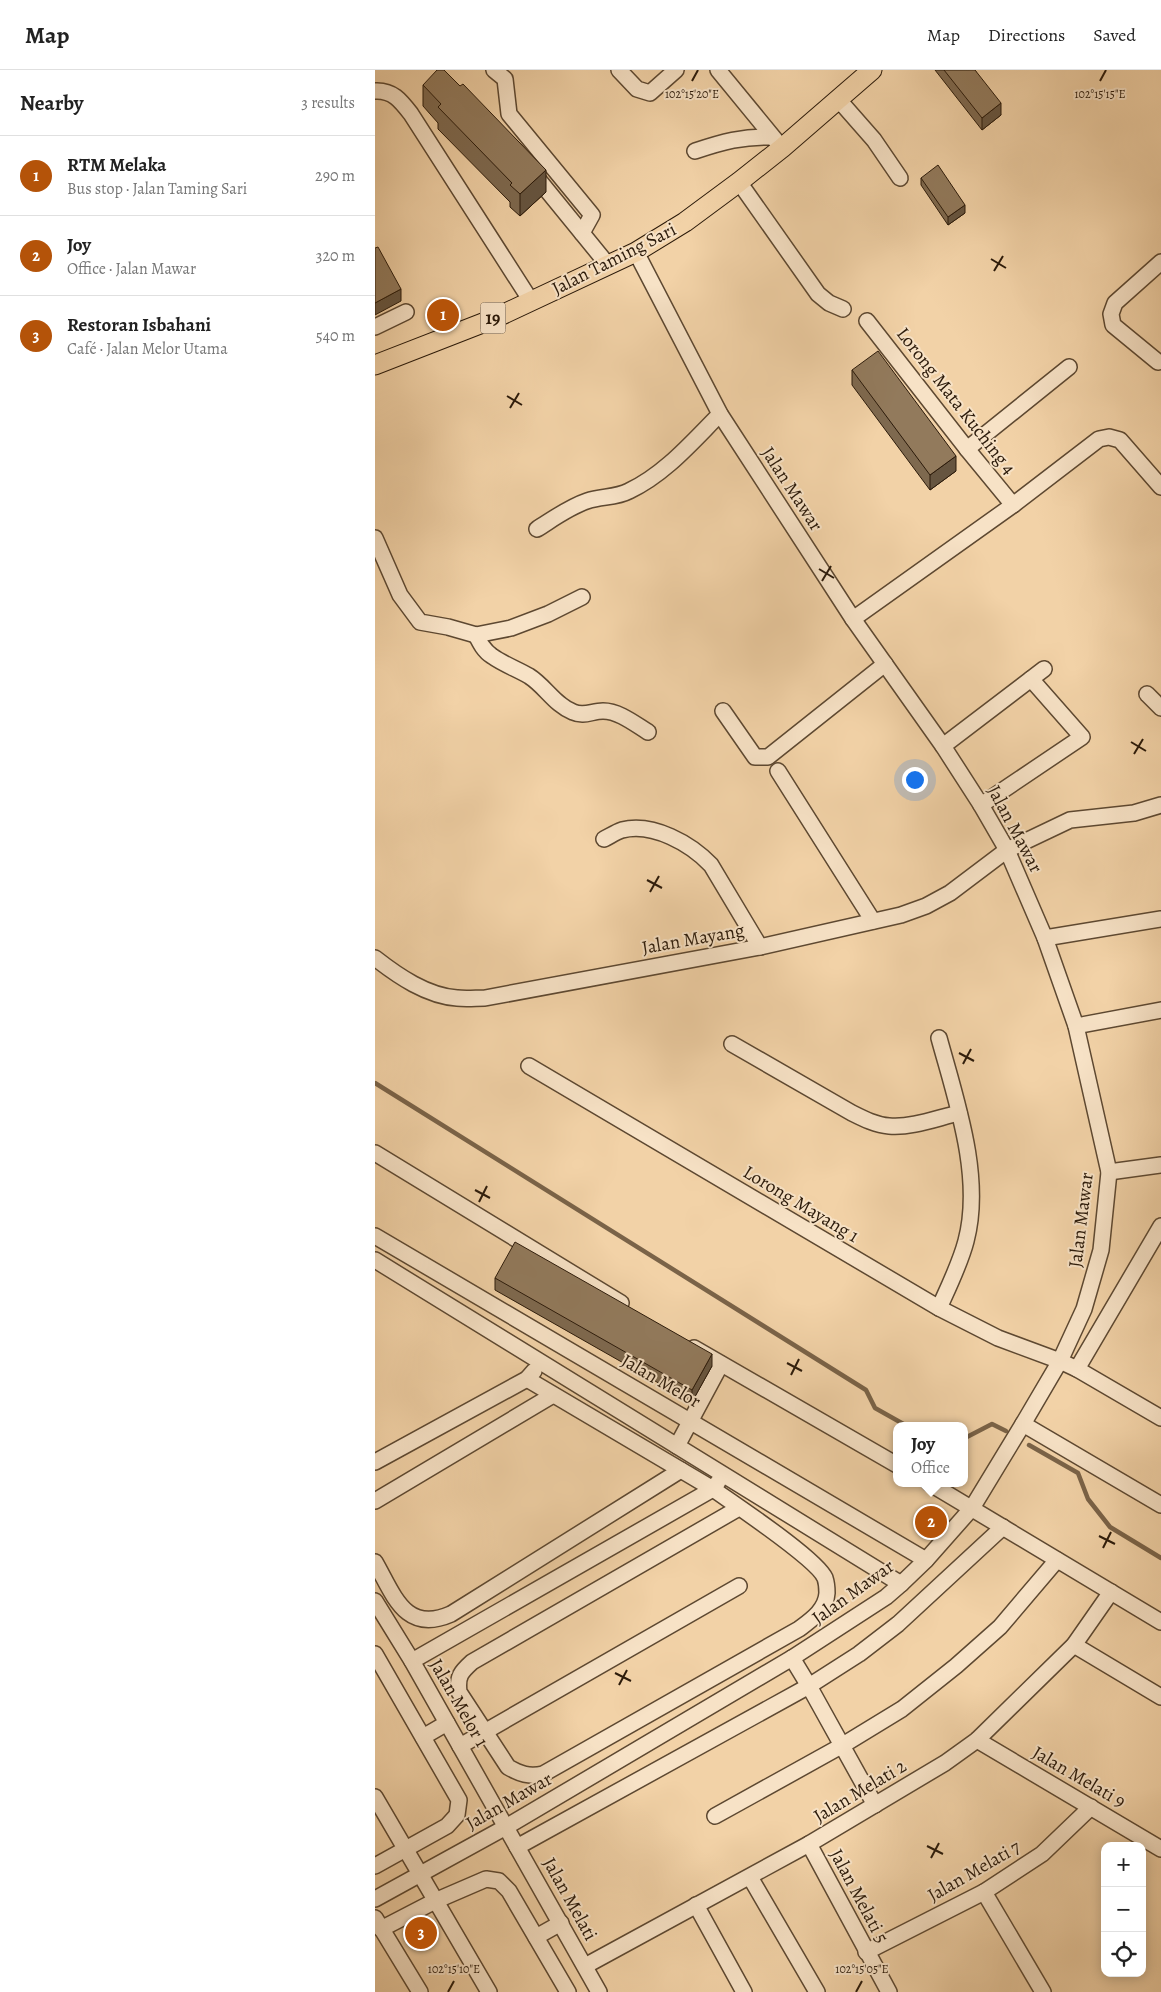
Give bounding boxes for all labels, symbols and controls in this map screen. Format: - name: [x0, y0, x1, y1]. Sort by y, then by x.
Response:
- text: Map: [25, 19, 69, 51]
- text: Map: [927, 23, 960, 47]
- text: Directions: [988, 23, 1065, 47]
- text: Saved: [1093, 23, 1136, 47]
- text: 102°15'20"E: [665, 86, 719, 102]
- text: 102°15'15"E: [1074, 86, 1126, 102]
- text: Nearby: [20, 89, 83, 117]
- text: 3 results: [301, 92, 355, 114]
- text: RTM Melaka: [67, 152, 167, 178]
- text: 1: [33, 165, 39, 187]
- text: 290 m: [315, 165, 355, 187]
- text: Bus stop · Jalan Taming Sari: [67, 178, 247, 200]
- street label: Jalan Taming Sari: [547, 216, 681, 302]
- text: Joy: [67, 232, 91, 258]
- text: 2: [32, 245, 40, 267]
- text: 320 m: [316, 245, 355, 267]
- text: Office · Jalan Mawar: [67, 258, 196, 280]
- pin: 1: [427, 296, 459, 334]
- road number: 19: [481, 302, 505, 334]
- text: Restoran Isbahani: [67, 312, 211, 338]
- street label: Lorong Mata Kuching 4: [890, 322, 1022, 480]
- text: 3: [33, 325, 39, 347]
- text: 540 m: [316, 325, 355, 347]
- text: Café · Jalan Melor Utama: [67, 338, 228, 360]
- street label: Jalan Mawar: [755, 442, 829, 536]
- your location: [902, 767, 928, 793]
- street label: Jalan Mawar: [981, 781, 1049, 877]
- street label: Jalan Mayang: [640, 917, 747, 961]
- street label: Lorong Mayang 1: [738, 1159, 864, 1249]
- street label: Jalan Mawar: [1062, 1171, 1100, 1269]
- street label: Jalan Melor: [616, 1348, 706, 1414]
- popup: [893, 1422, 968, 1487]
- text: Joy: [911, 1431, 935, 1457]
- text: Office: [911, 1457, 950, 1479]
- pin: 2: [915, 1503, 947, 1541]
- street label: Jalan Mawar: [807, 1553, 899, 1631]
- street label: Jalan Melor 1: [423, 1654, 495, 1752]
- street label: Jalan Melati 9: [1028, 1740, 1130, 1814]
- street label: Jalan Melati 2: [809, 1753, 911, 1829]
- street label: Jalan Mawar: [461, 1766, 557, 1836]
- street label: Jalan Melati 7: [923, 1834, 1025, 1908]
- map controls: [1101, 1842, 1146, 1977]
- button: +: [1101, 1842, 1146, 1887]
- street label: Jalan Melati 5: [823, 1844, 895, 1948]
- street label: Jalan Melati: [536, 1853, 604, 1945]
- button: −: [1101, 1887, 1146, 1932]
- pin: 3: [405, 1914, 437, 1952]
- button: locate: [1101, 1932, 1146, 1977]
- text: 102°15'10"E: [428, 1961, 480, 1977]
- text: 102°15'05"E: [835, 1961, 889, 1977]

